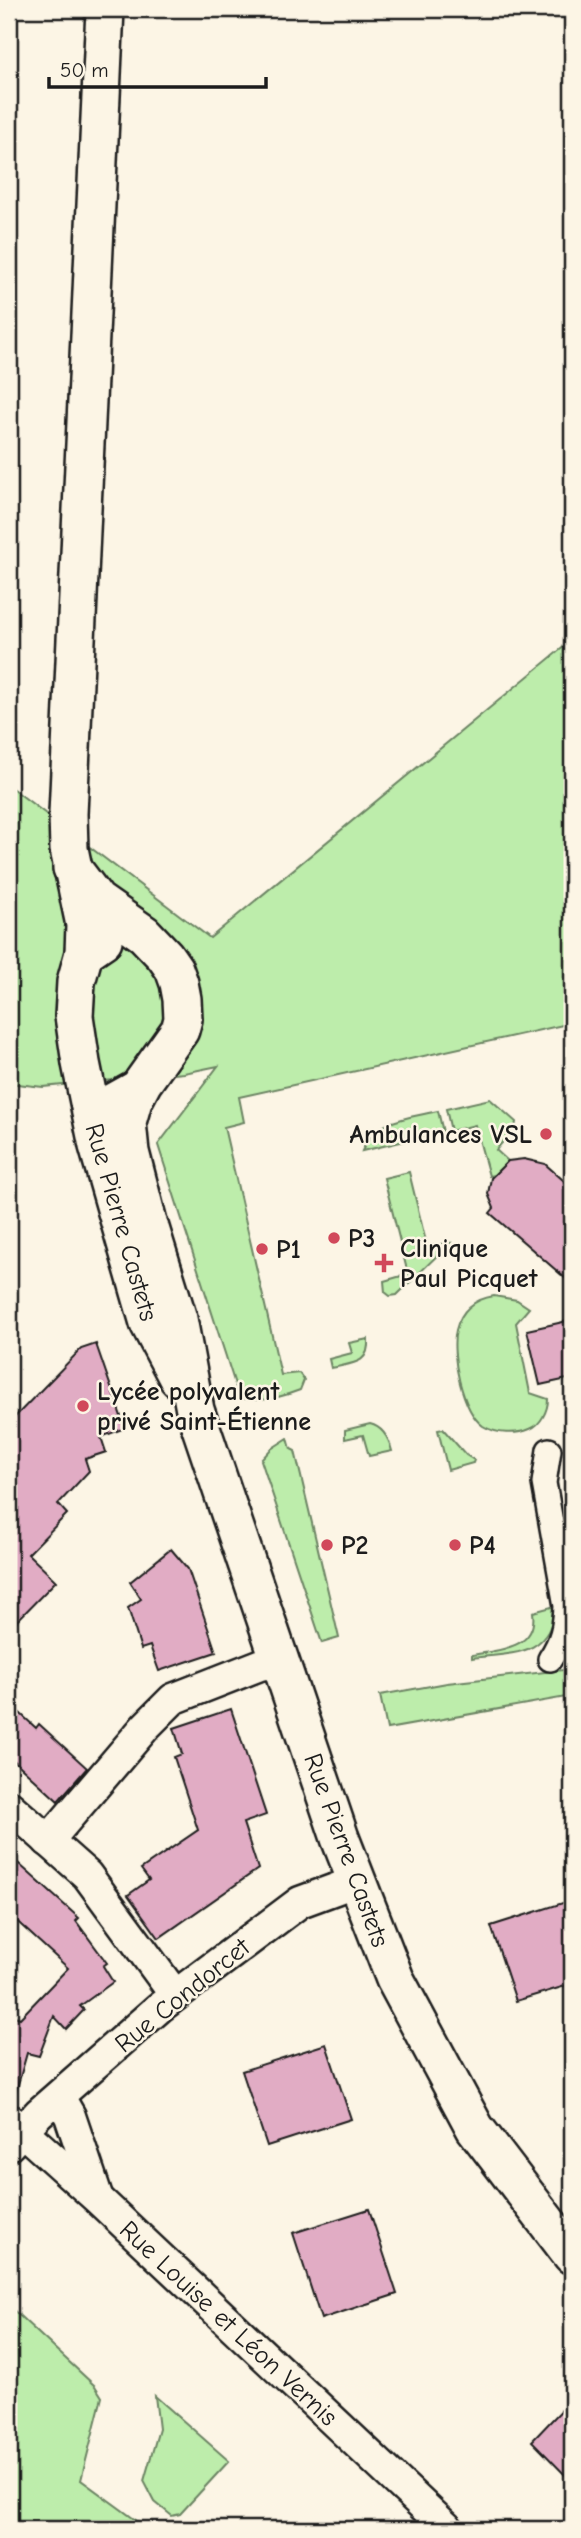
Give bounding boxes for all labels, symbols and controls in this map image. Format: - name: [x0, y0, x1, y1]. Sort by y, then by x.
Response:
- scale bar: [49, 46, 266, 90]
- text: 50 m: [60, 58, 109, 82]
- street label: Rue Pierre Castets: [79, 1120, 164, 1324]
- place label: Ambulances VSL: [350, 1120, 532, 1150]
- marker: Ambulances VSL: [538, 1126, 554, 1142]
- place label: P3: [348, 1224, 375, 1254]
- marker: P3: [326, 1230, 342, 1246]
- place label: Clinique Paul Picquet: [400, 1234, 538, 1294]
- place label: P1: [276, 1235, 301, 1265]
- marker: P1: [254, 1241, 270, 1257]
- marker: Clinique Paul Picquet: [374, 1253, 394, 1273]
- place label: Lycée polyvalent privé Saint-Étienne: [97, 1377, 311, 1437]
- marker: Lycée polyvalent privé Saint-Étienne: [75, 1398, 91, 1414]
- place label: P2: [341, 1531, 368, 1561]
- place label: P4: [469, 1531, 496, 1561]
- marker: P2: [319, 1537, 335, 1553]
- marker: P4: [447, 1537, 463, 1553]
- street label: Rue Pierre Castets: [297, 1749, 395, 1951]
- street label: Rue Condorcet: [109, 1931, 257, 2059]
- street label: Rue Louise et Léon Vernis: [113, 2215, 343, 2433]

